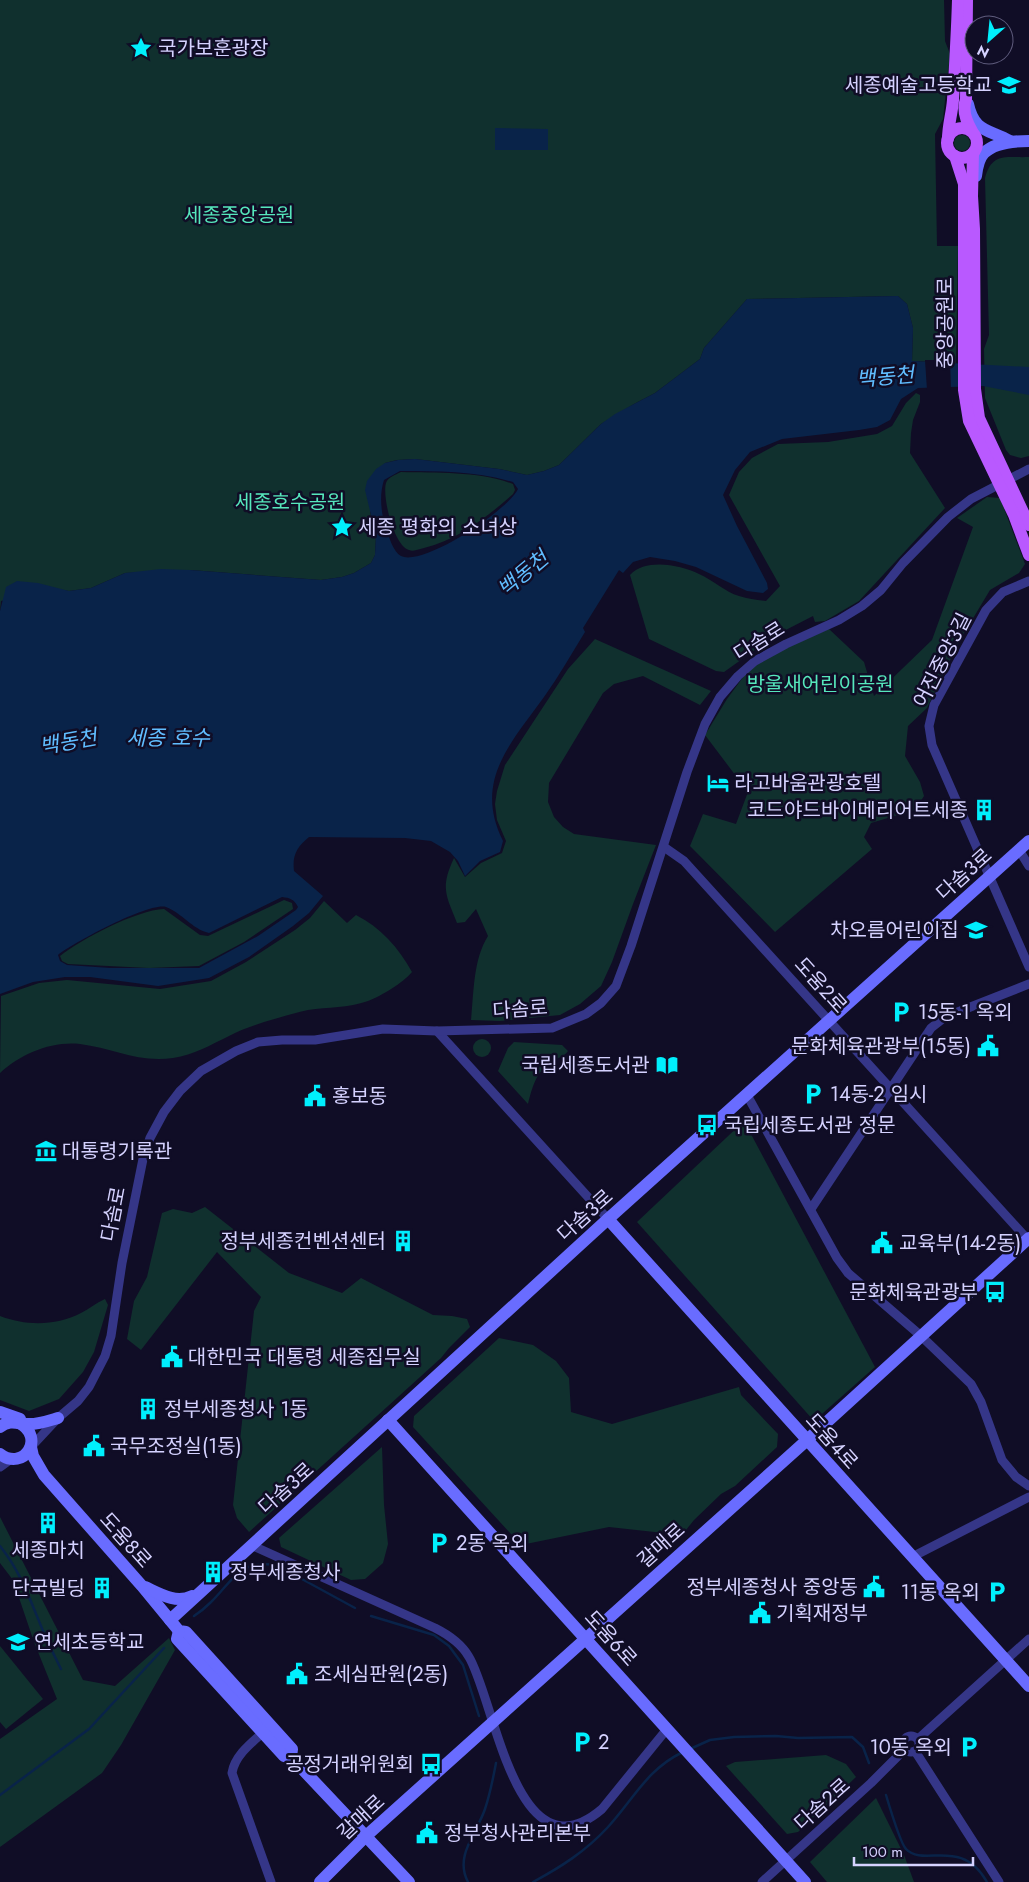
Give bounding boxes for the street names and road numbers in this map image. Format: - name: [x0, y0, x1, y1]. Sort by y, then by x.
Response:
- street label: 중앙공원로: [931, 277, 960, 369]
- street label: 어진중앙3길: [906, 608, 979, 713]
- street label: 다솜로: [728, 615, 790, 668]
- street label: 다솜3로: [930, 841, 999, 907]
- street label: 도움2로: [788, 951, 854, 1020]
- street label: 다솜로: [491, 993, 549, 1026]
- street label: 다솜3로: [551, 1182, 620, 1248]
- street label: 다솜로: [94, 1184, 133, 1244]
- street label: 도움4로: [798, 1407, 865, 1476]
- street label: 다솜3로: [252, 1455, 321, 1521]
- street label: 도움8로: [93, 1506, 159, 1575]
- street label: 갈매로: [631, 1516, 692, 1575]
- street label: 도움6로: [578, 1604, 644, 1673]
- street label: 다솜2로: [788, 1771, 857, 1837]
- street label: 갈매로: [331, 1788, 391, 1847]

